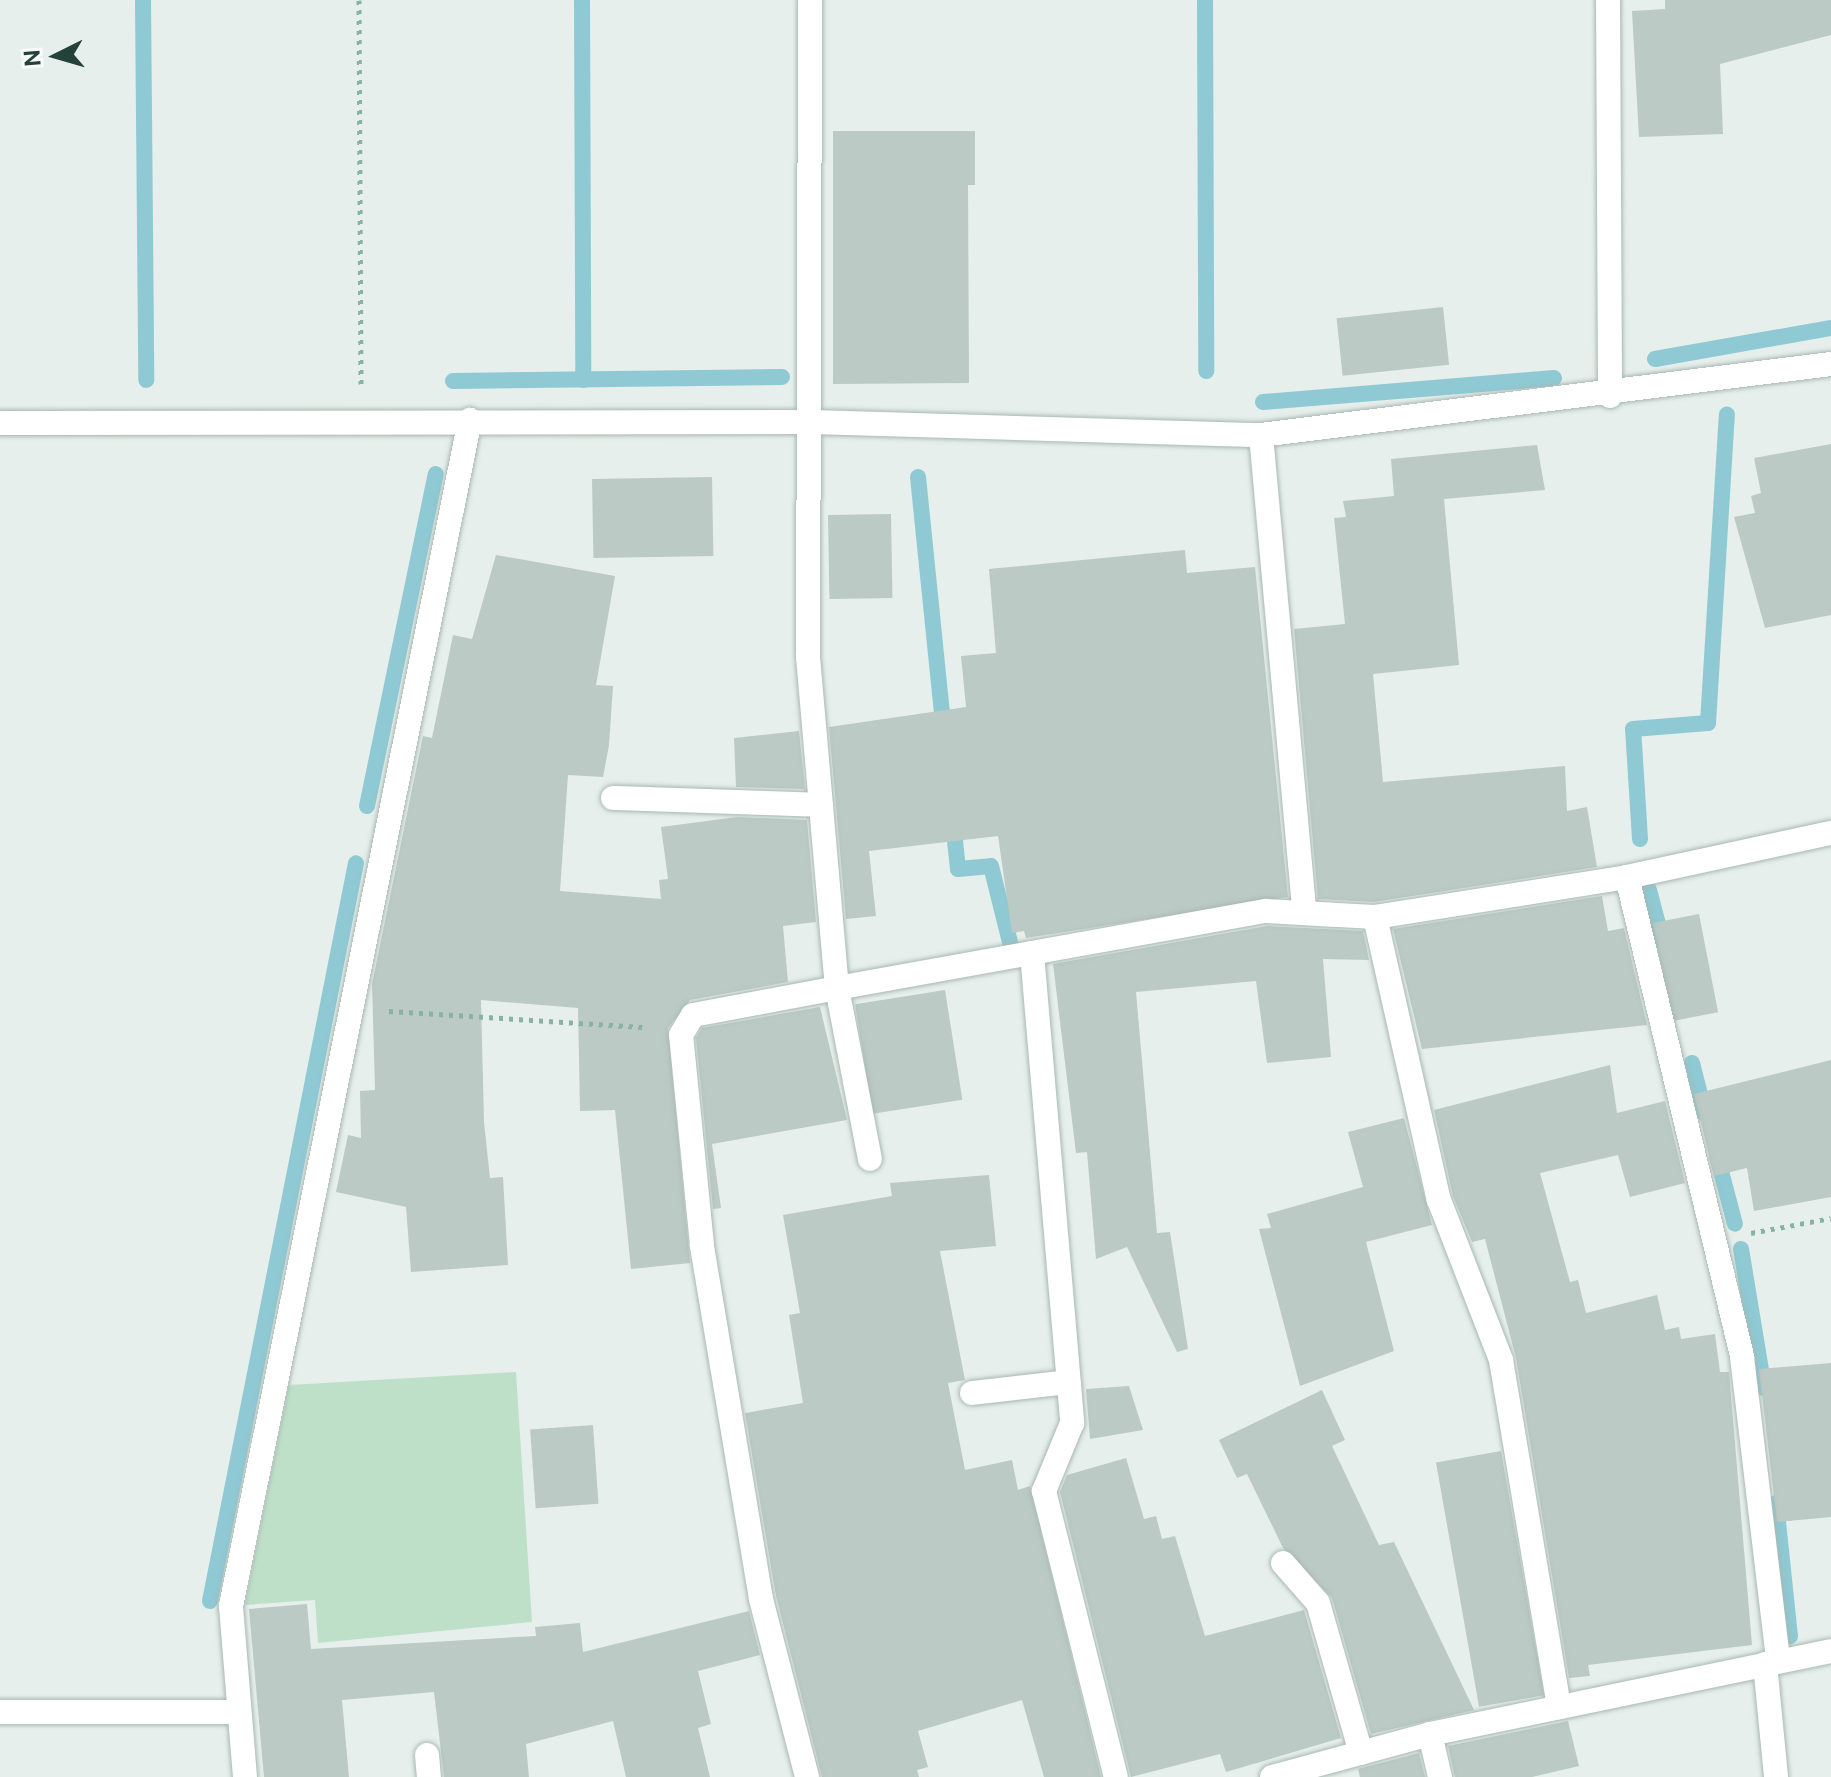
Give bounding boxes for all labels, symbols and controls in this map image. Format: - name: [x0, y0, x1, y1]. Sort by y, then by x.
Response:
- north arrow: [16, 16, 96, 96]
- text: N: [18, 48, 46, 68]

